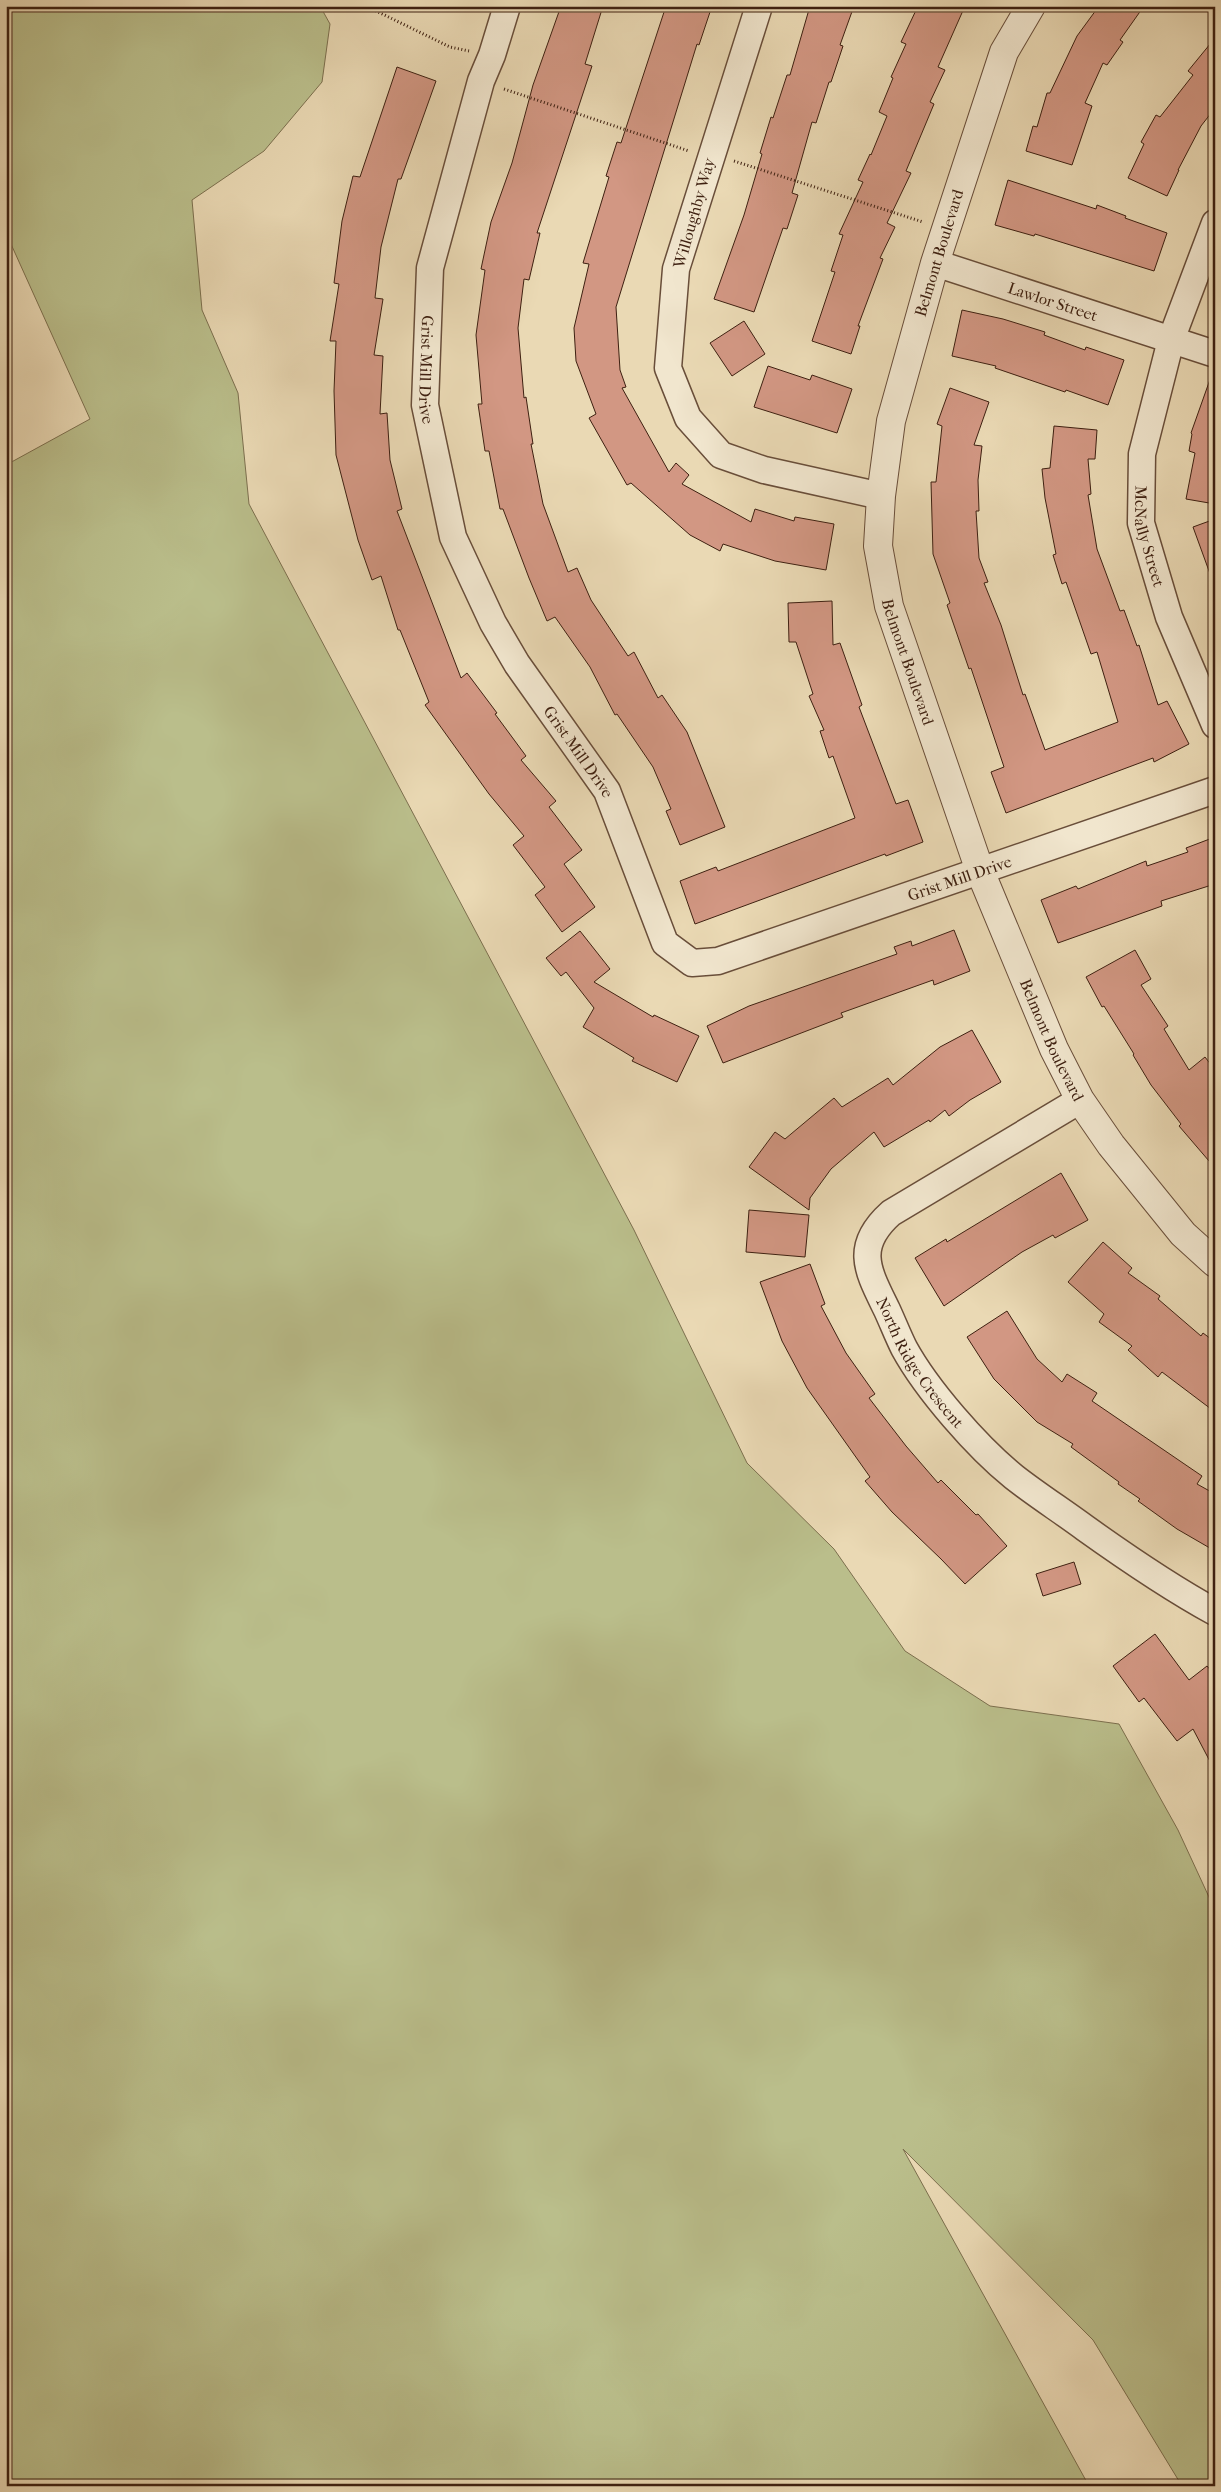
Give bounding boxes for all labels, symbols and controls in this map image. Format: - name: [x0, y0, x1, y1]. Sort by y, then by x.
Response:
- street label: Willoughby Way: [669, 155, 719, 271]
- street label: Belmont Boulevard: [911, 187, 968, 319]
- street label: Lawlor Street: [1006, 278, 1101, 325]
- street label: Grist Mill Drive: [415, 315, 438, 426]
- street label: McNally Street: [1131, 486, 1169, 589]
- street label: Belmont Boulevard: [878, 597, 939, 728]
- street label: Grist Mill Drive: [540, 702, 618, 800]
- street label: Grist Mill Drive: [905, 851, 1014, 905]
- street label: Belmont Boulevard: [1016, 976, 1089, 1104]
- street label: North Ridge Crescent: [873, 1294, 968, 1432]

